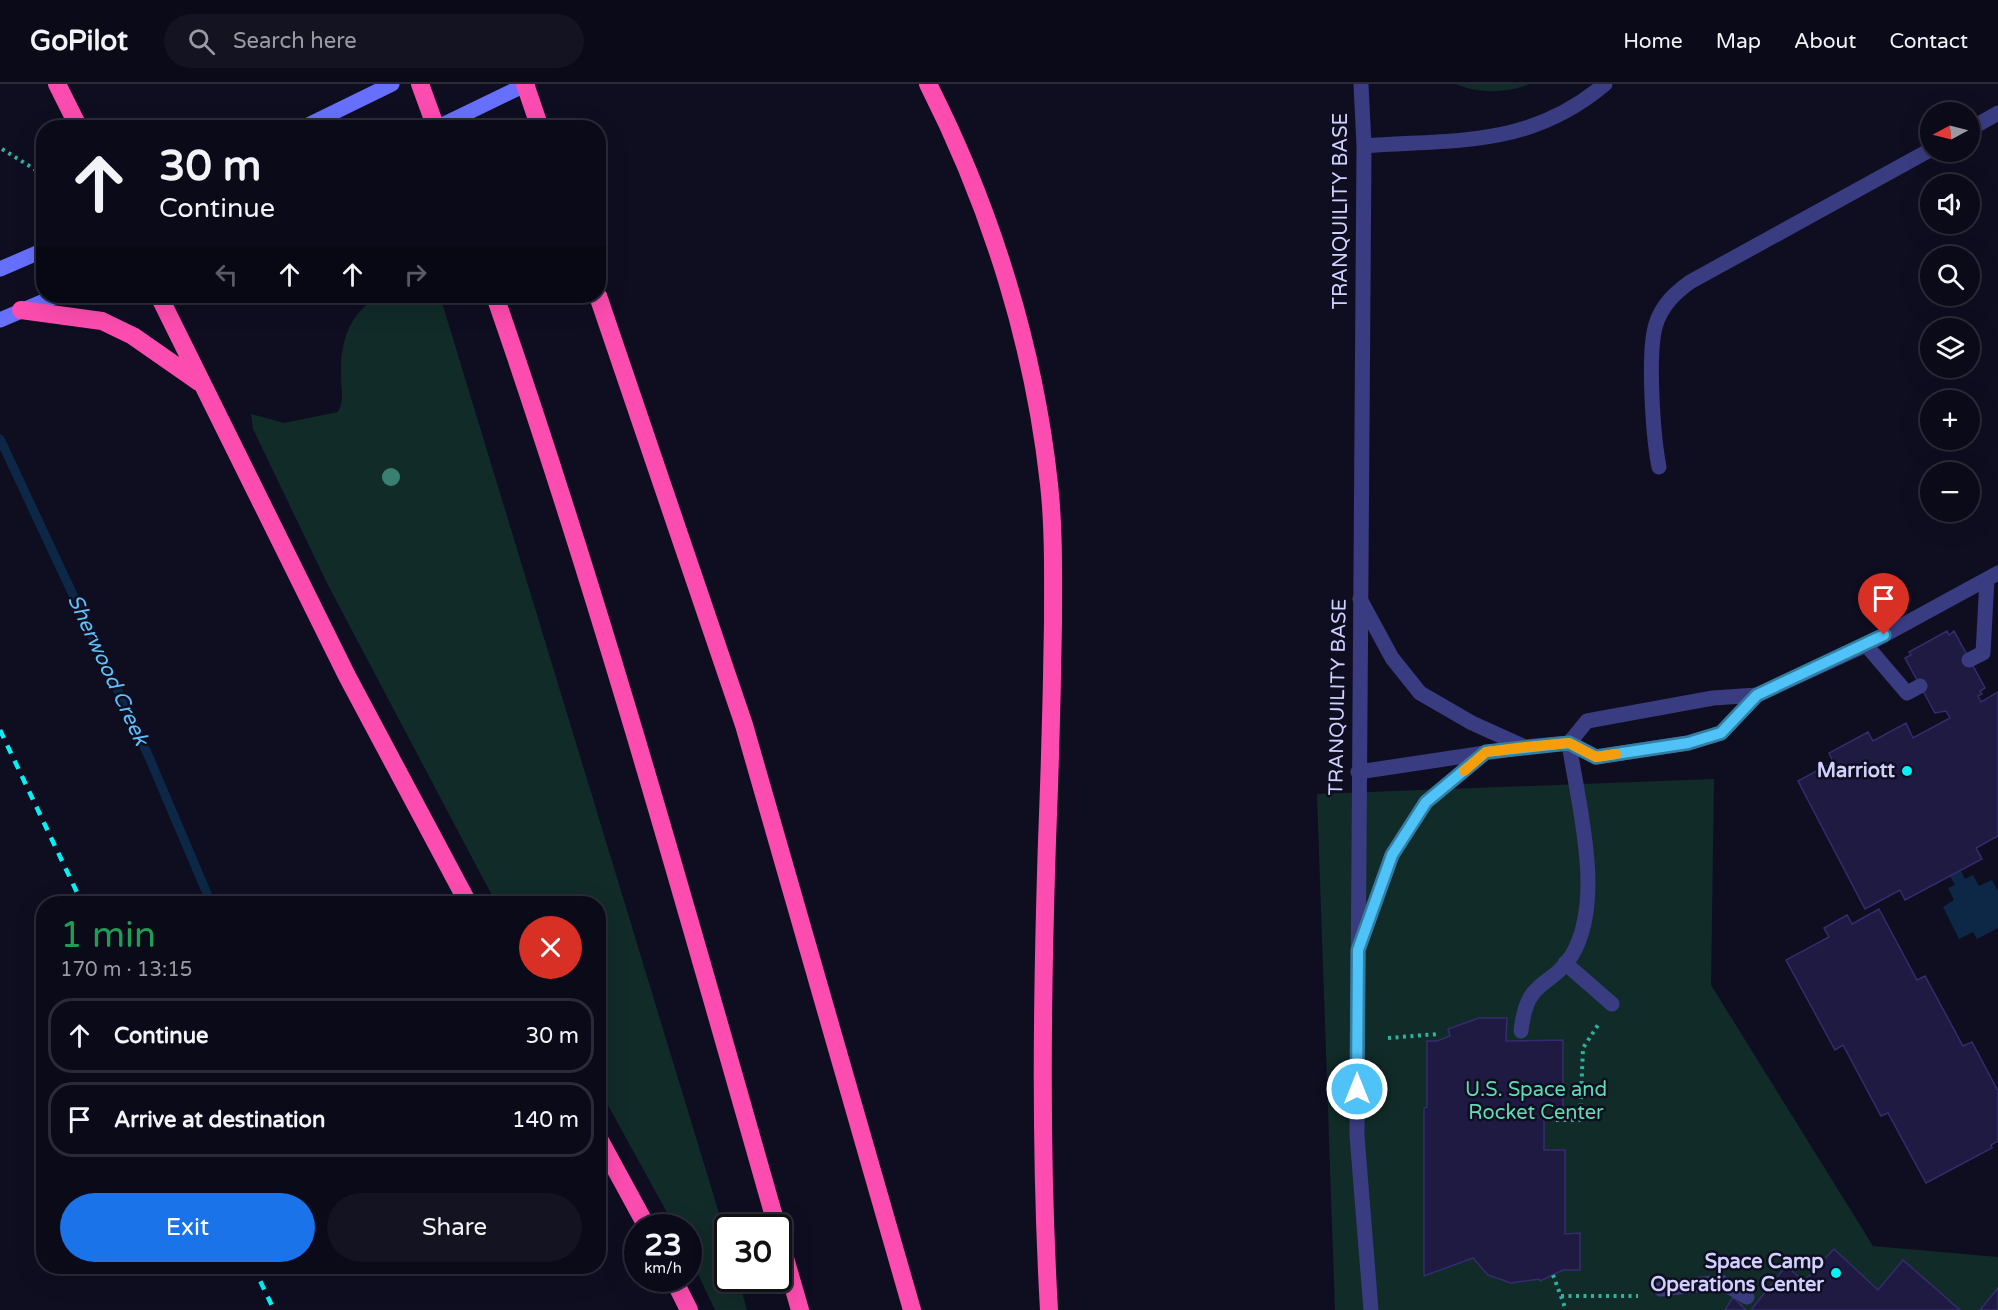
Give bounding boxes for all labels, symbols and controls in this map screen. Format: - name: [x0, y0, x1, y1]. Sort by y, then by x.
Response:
- search box: [164, 14, 584, 68]
- text: GoPilot: [30, 24, 128, 58]
- icon: search: [185, 25, 218, 58]
- text: Search here: [233, 28, 357, 54]
- text: Home: [1623, 29, 1683, 54]
- text: Map: [1716, 29, 1761, 54]
- text: About: [1794, 29, 1856, 54]
- text: Contact: [1889, 29, 1968, 54]
- north arrow: [1920, 102, 1980, 162]
- map controls: [1920, 102, 1980, 522]
- street label: TRANQUILITY BASE: [1329, 113, 1353, 309]
- text: 30 m: [159, 141, 261, 192]
- icon: ahead: [60, 144, 138, 222]
- button: sound: [1920, 174, 1980, 234]
- text: Continue: [159, 192, 275, 225]
- button: search: [1920, 246, 1980, 306]
- icon: left: [210, 258, 243, 291]
- icon: ahead: [273, 258, 306, 291]
- icon: ahead: [336, 258, 369, 291]
- icon: right: [399, 258, 432, 291]
- button: layers: [1920, 318, 1980, 378]
- button: +: [1920, 390, 1980, 450]
- button: −: [1920, 462, 1980, 522]
- pin: [1858, 573, 1909, 635]
- icon: arrive: [1867, 582, 1900, 615]
- water label: Sherwood Creek: [62, 591, 155, 751]
- street label: TRANQUILITY BASE: [1324, 599, 1352, 795]
- place label: Marriott: [1817, 759, 1895, 783]
- marker: Marriott: [1900, 764, 1914, 778]
- text: 1 min: [60, 914, 156, 957]
- button: close: [519, 916, 582, 979]
- text: 170 m · 13:15: [60, 958, 192, 982]
- icon: ahead: [63, 1019, 96, 1052]
- text: Continue: [114, 1023, 209, 1049]
- text: 30 m: [525, 1023, 579, 1049]
- position arrow: [1325, 1057, 1389, 1121]
- park label: U.S. Space and Rocket Center: [1465, 1078, 1607, 1125]
- icon: arrive: [63, 1103, 96, 1136]
- text: Arrive at destination: [114, 1107, 325, 1133]
- text: 140 m: [512, 1107, 579, 1133]
- button: Exit: [60, 1193, 315, 1262]
- button: Share: [327, 1193, 582, 1262]
- speed limit sign: 30: [714, 1214, 792, 1292]
- text: 23: [644, 1227, 682, 1264]
- place label: Space Camp Operations Center: [1650, 1250, 1824, 1297]
- text: km/h: [644, 1259, 682, 1277]
- marker: Space Camp Operations Center: [1829, 1266, 1843, 1280]

